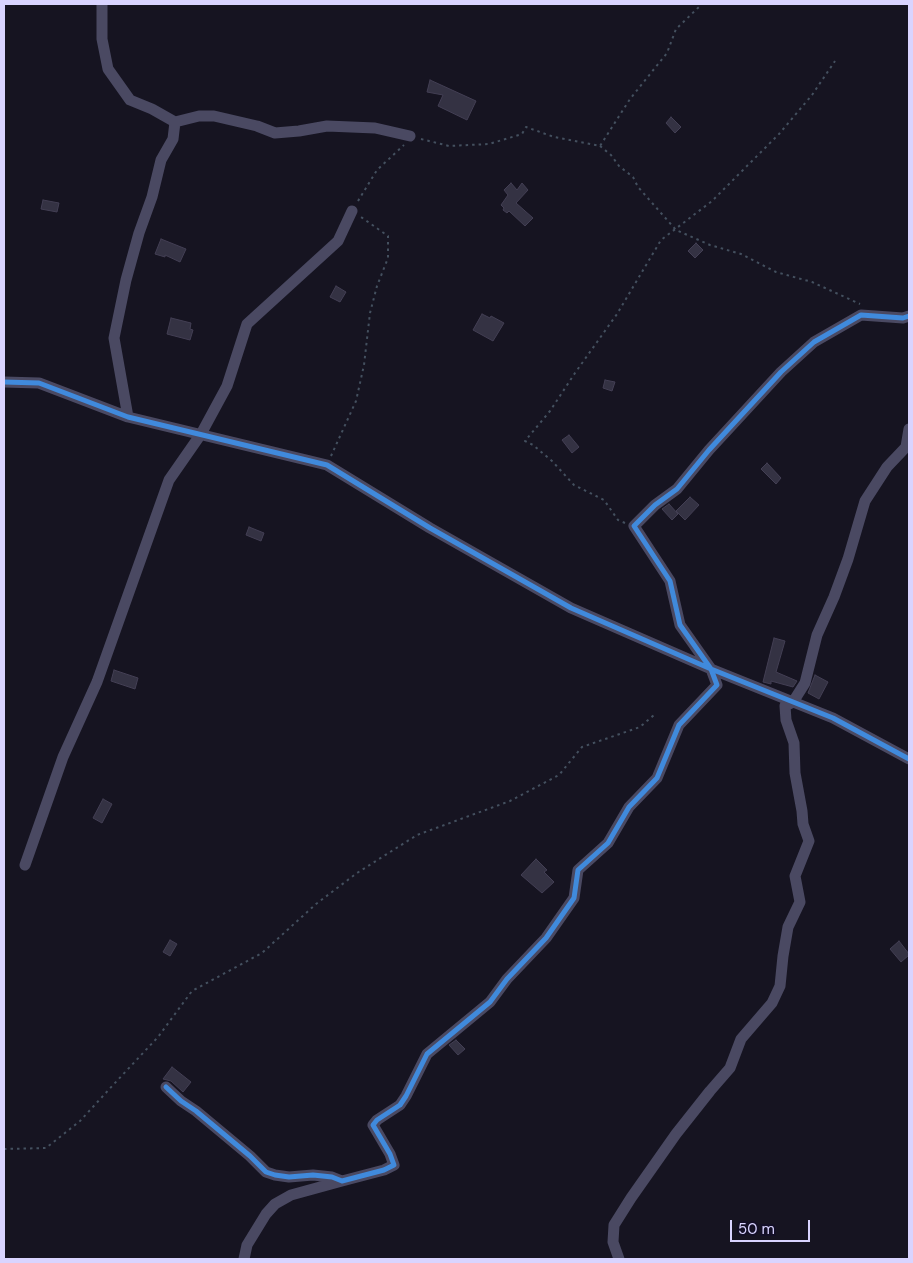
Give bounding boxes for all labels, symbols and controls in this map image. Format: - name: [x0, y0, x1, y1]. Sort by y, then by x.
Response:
- scale bar: [733, 1210, 813, 1242]
- text: 50 m: [738, 1219, 775, 1239]

